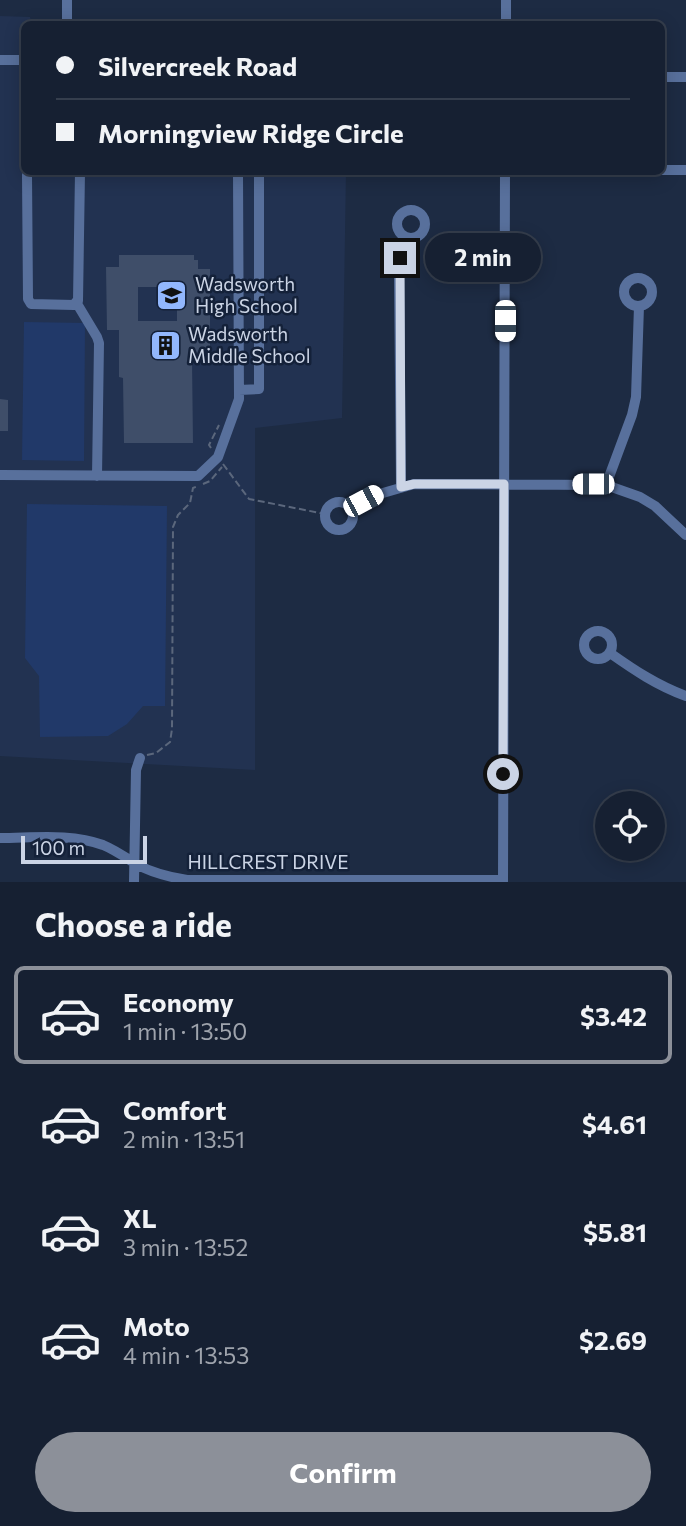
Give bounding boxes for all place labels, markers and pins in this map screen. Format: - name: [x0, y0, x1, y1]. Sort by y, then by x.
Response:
- place label: Wadsworth High School: [195, 272, 298, 317]
- school or university icon: Wadsworth High School: [155, 278, 189, 312]
- place label: Wadsworth Middle School: [188, 322, 310, 367]
- building icon: Wadsworth Middle School: [148, 328, 182, 362]

